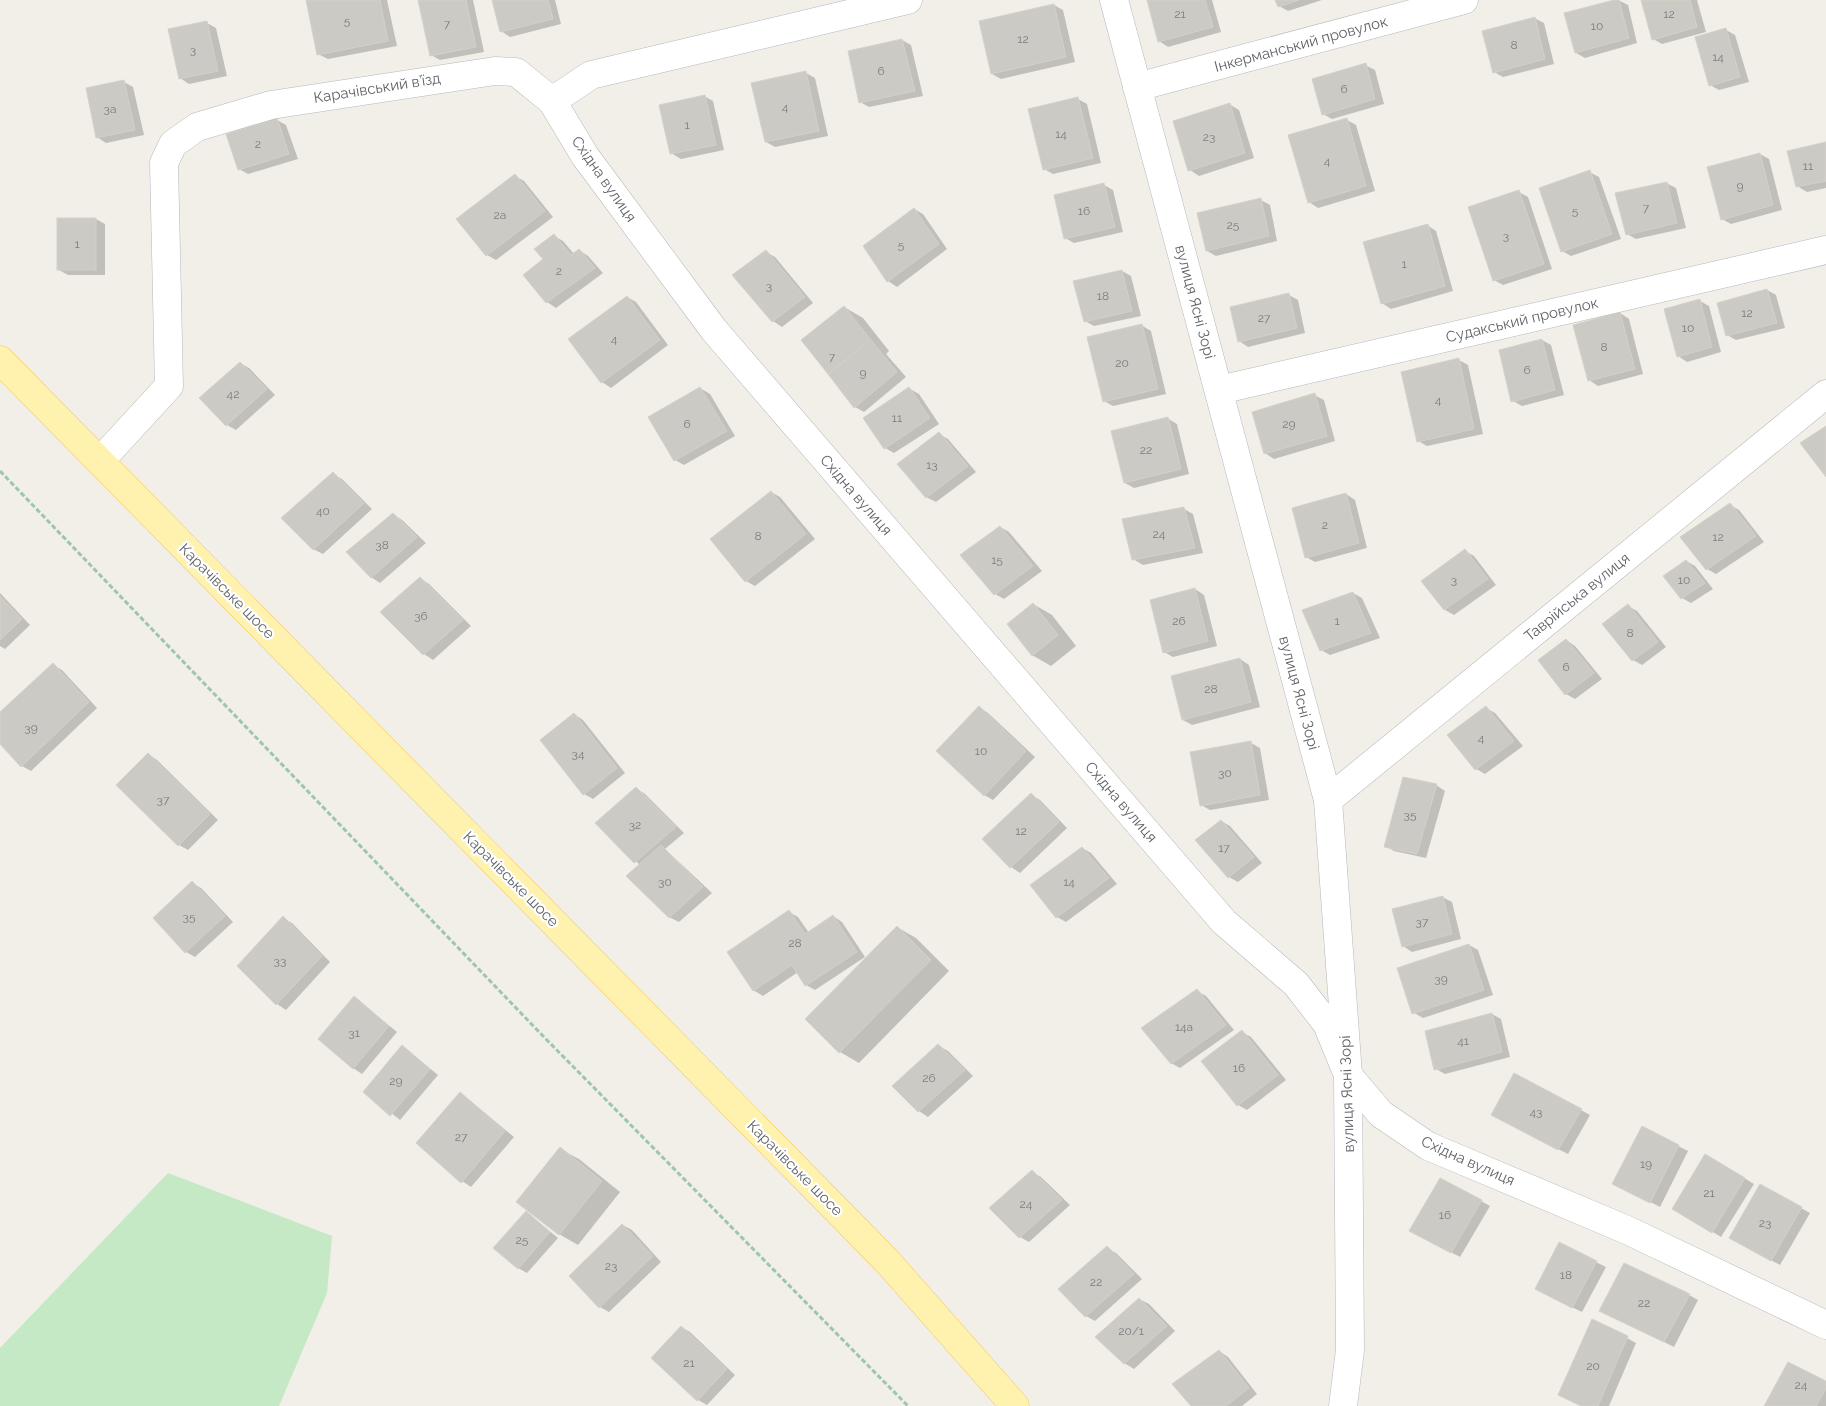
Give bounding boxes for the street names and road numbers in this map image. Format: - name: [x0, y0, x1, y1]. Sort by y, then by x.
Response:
- street label: Інкерманський провулок: [1212, 12, 1390, 76]
- street label: Карачівський в’їзд: [312, 69, 442, 107]
- street label: Східна вулиця: [568, 133, 640, 225]
- street label: вулиця Ясні Зорі: [1171, 243, 1219, 361]
- street label: Судакський провулок: [1444, 294, 1600, 346]
- street label: Східна вулиця: [816, 451, 896, 539]
- street label: Карачівське шосе: [176, 540, 279, 643]
- street label: Таврійська вулиця: [1521, 549, 1633, 645]
- street label: вулиця Ясні Зорі: [1275, 634, 1323, 752]
- street label: Східна вулиця: [1081, 758, 1161, 846]
- street label: Карачівське шосе: [460, 828, 563, 931]
- street label: вулиця Ясні Зорі: [1336, 1035, 1358, 1153]
- street label: Карачівське шосе: [744, 1117, 847, 1220]
- street label: Східна вулиця: [1418, 1132, 1518, 1190]

